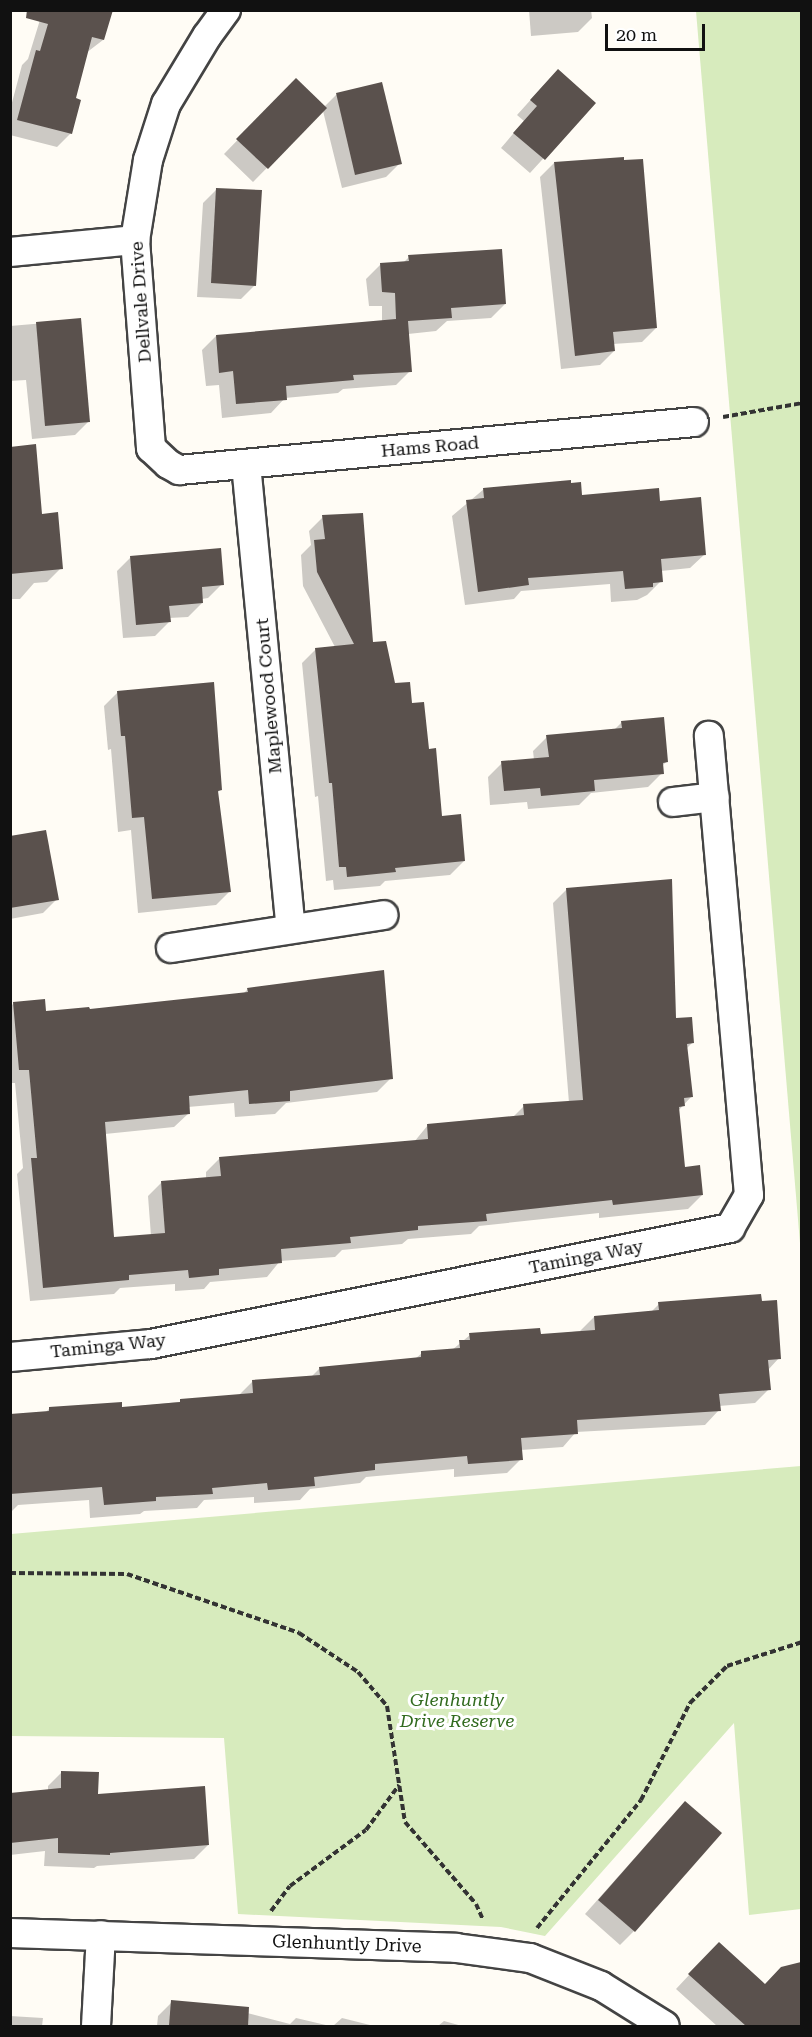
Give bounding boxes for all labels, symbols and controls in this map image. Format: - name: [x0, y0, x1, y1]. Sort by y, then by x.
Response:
- scale bar: [608, 12, 708, 50]
- text: 20 m: [616, 24, 657, 45]
- street label: Dellvale Drive: [126, 241, 156, 363]
- street label: Hams Road: [380, 432, 480, 462]
- street label: Maplewood Court: [251, 617, 287, 775]
- street label: Taminga Way: [527, 1235, 645, 1279]
- street label: Taminga Way: [49, 1329, 167, 1363]
- park label: Glenhuntly Drive Reserve: [400, 1690, 514, 1732]
- street label: Glenhuntly Drive: [272, 1931, 422, 1957]

